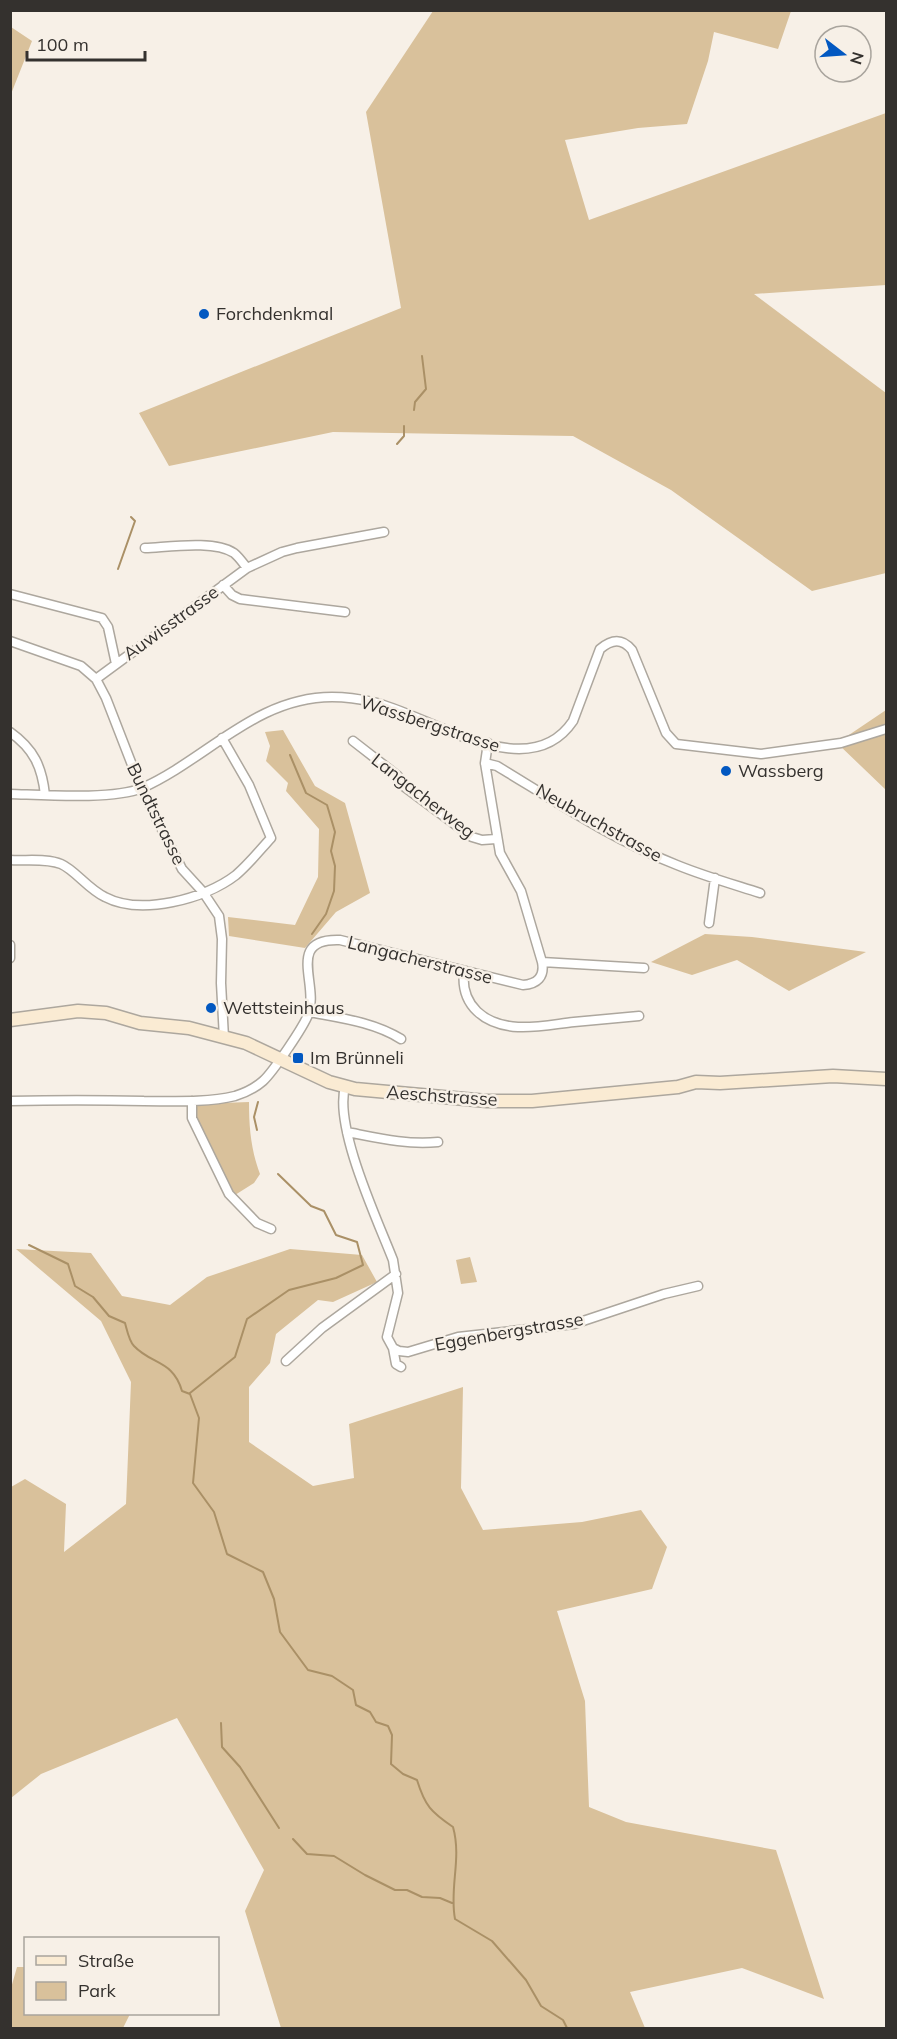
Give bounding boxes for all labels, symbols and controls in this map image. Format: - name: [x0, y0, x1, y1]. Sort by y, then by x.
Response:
- scale bar: [27, 24, 146, 62]
- north arrow: [813, 24, 873, 84]
- text: 100 m: [36, 33, 89, 56]
- text: N: [846, 50, 869, 67]
- place label: Forchdenkmal: [216, 302, 333, 325]
- marker: Forchdenkmal: [197, 307, 211, 321]
- street label: Auwisstrasse: [118, 580, 223, 665]
- street label: Wassbergstrasse: [357, 690, 503, 757]
- street label: Langacherweg: [367, 748, 480, 843]
- street label: Bundtstrasse: [122, 759, 191, 868]
- place label: Wassberg: [738, 759, 824, 782]
- marker: Wassberg: [719, 764, 733, 778]
- street label: Neubruchstrasse: [532, 778, 666, 867]
- street label: Langacherstrasse: [345, 930, 495, 989]
- place label: Wettsteinhaus: [223, 996, 345, 1019]
- marker: Wettsteinhaus: [204, 1001, 218, 1015]
- place label: Im Brünneli: [310, 1046, 404, 1069]
- marker: Im Brünneli: [291, 1051, 305, 1065]
- street label: Aeschstrasse: [386, 1080, 498, 1111]
- street label: Eggenbergstrasse: [433, 1307, 585, 1356]
- legend: [24, 1937, 219, 2015]
- text: Straße: [78, 1949, 134, 1972]
- text: Park: [78, 1979, 117, 2002]

